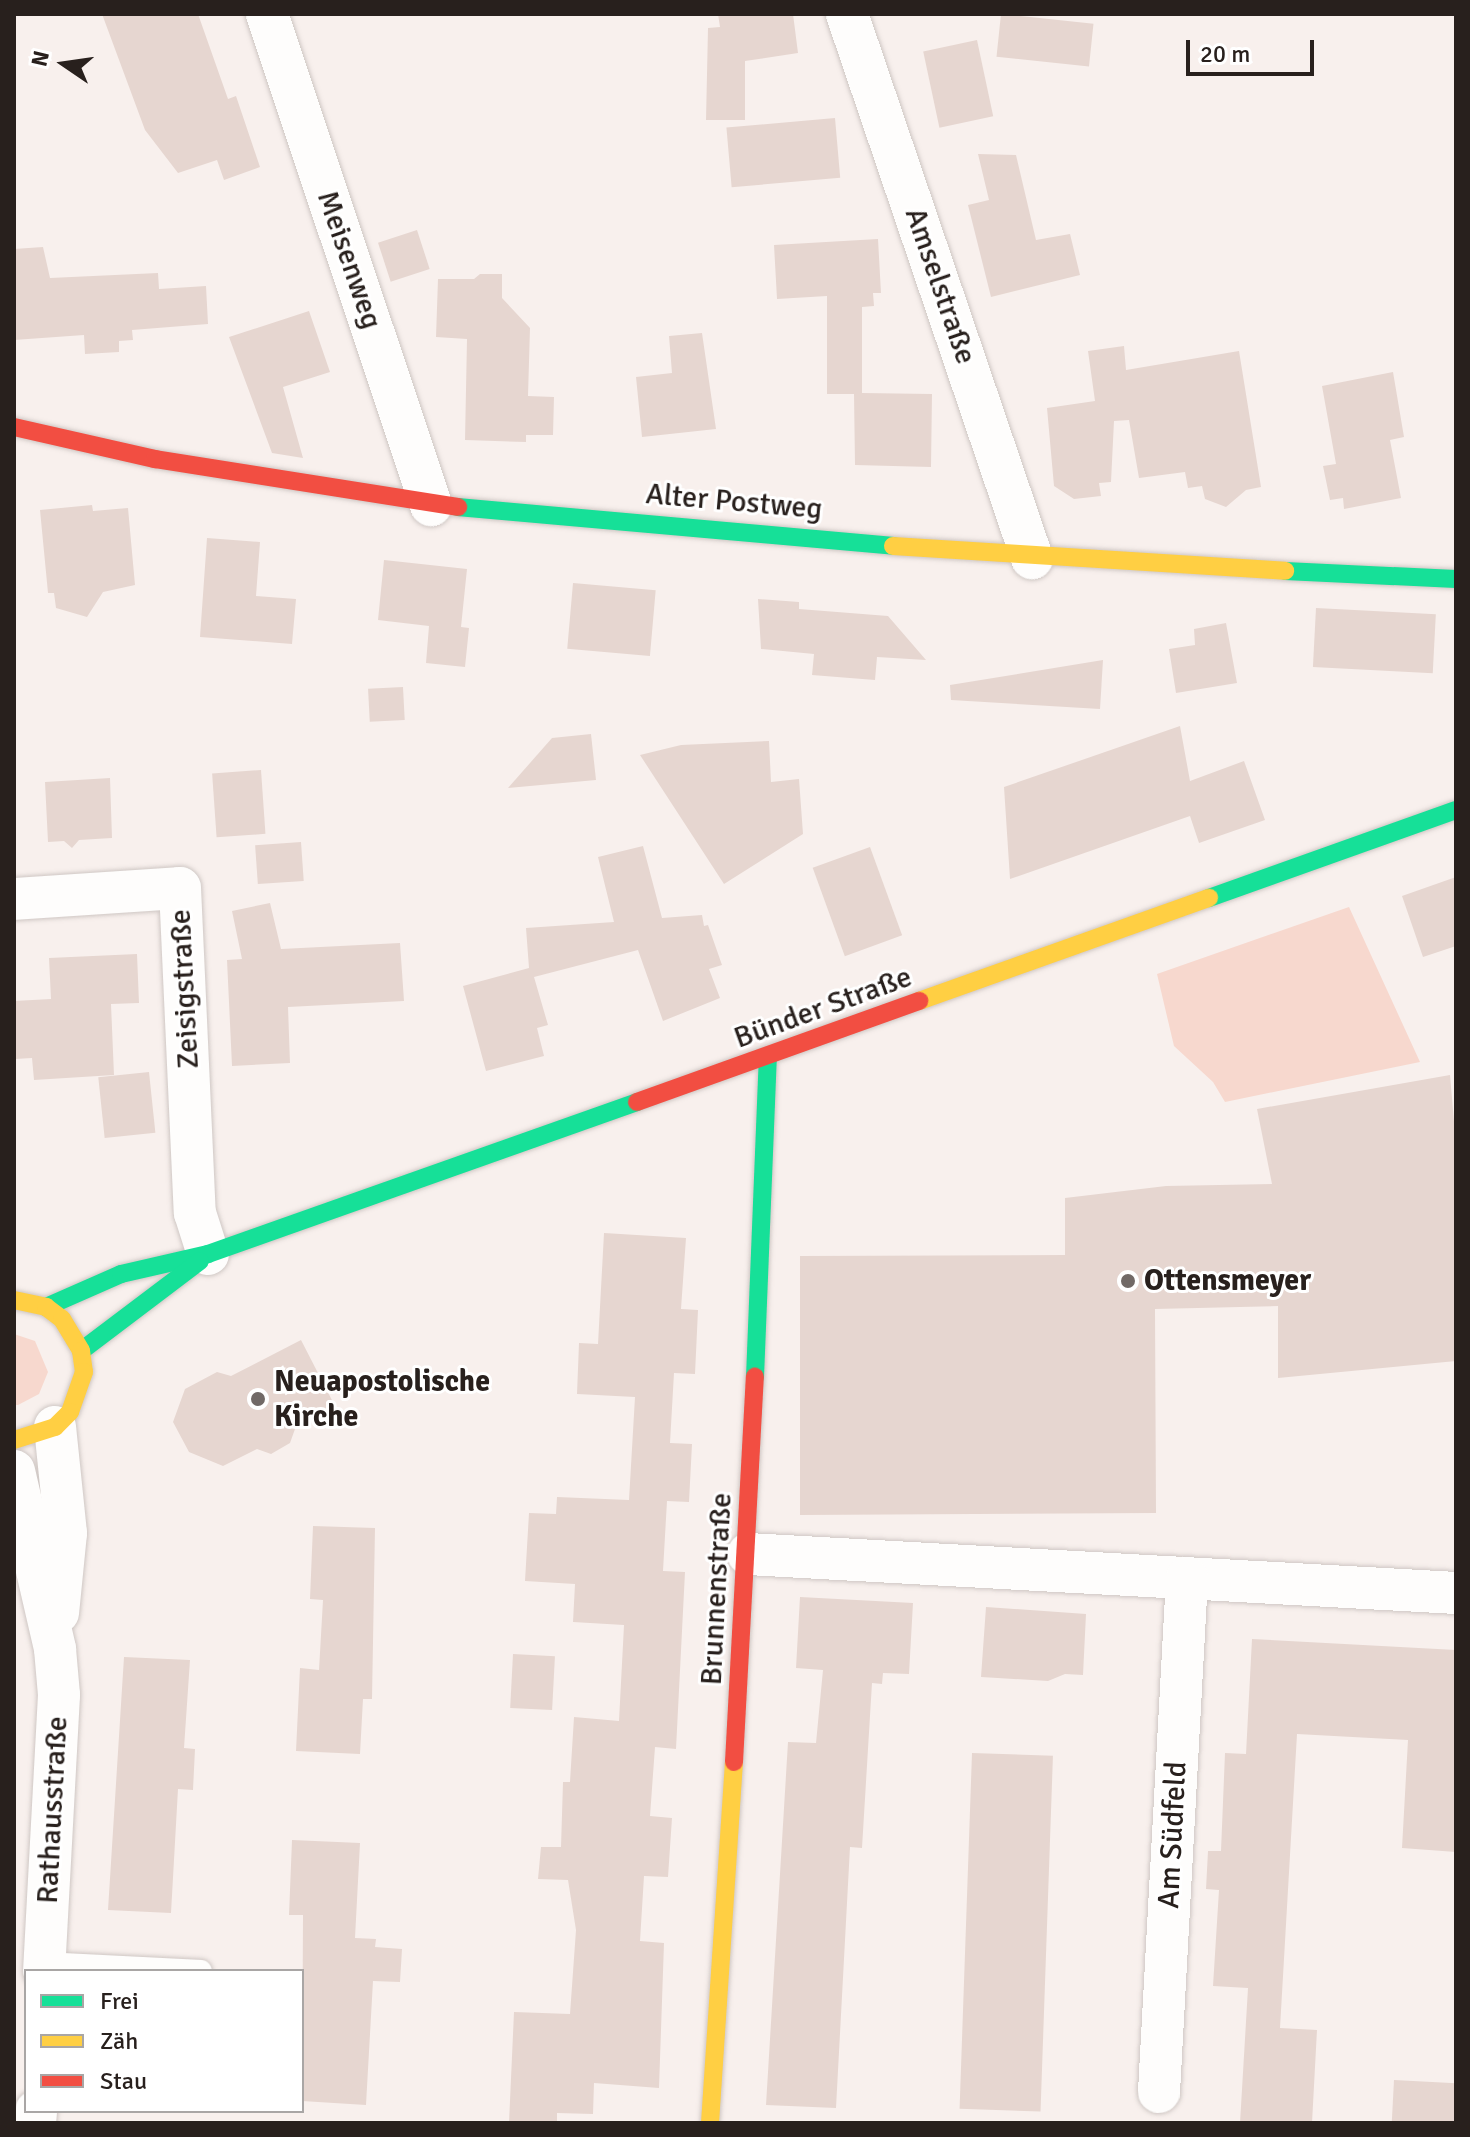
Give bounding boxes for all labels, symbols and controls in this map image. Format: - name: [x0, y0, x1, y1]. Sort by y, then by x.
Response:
- north arrow: [24, 24, 104, 104]
- scale bar: [1190, 24, 1318, 74]
- text: 20 m: [1200, 39, 1250, 69]
- text: N: [25, 48, 55, 69]
- street label: Meisenweg: [309, 186, 389, 334]
- street label: Amselstraße: [896, 203, 984, 369]
- street label: Alter Postweg: [644, 476, 824, 528]
- street label: Zeisigstraße: [163, 908, 207, 1070]
- street label: Bünder Straße: [729, 959, 917, 1057]
- place label: Ottensmeyer: [1144, 1263, 1311, 1299]
- marker: Ottensmeyer: [1119, 1272, 1137, 1290]
- place label: Neuapostolische Kirche: [274, 1364, 490, 1434]
- marker: Neuapostolische Kirche: [249, 1390, 267, 1408]
- street label: Brunnenstraße: [694, 1492, 740, 1686]
- street label: Rathausstraße: [30, 1715, 76, 1905]
- street label: Am Südfeld: [1151, 1761, 1195, 1909]
- legend: [24, 1969, 304, 2113]
- text: Frei: [100, 1986, 139, 2016]
- text: Zäh: [100, 2026, 138, 2056]
- text: Stau: [100, 2066, 147, 2096]

